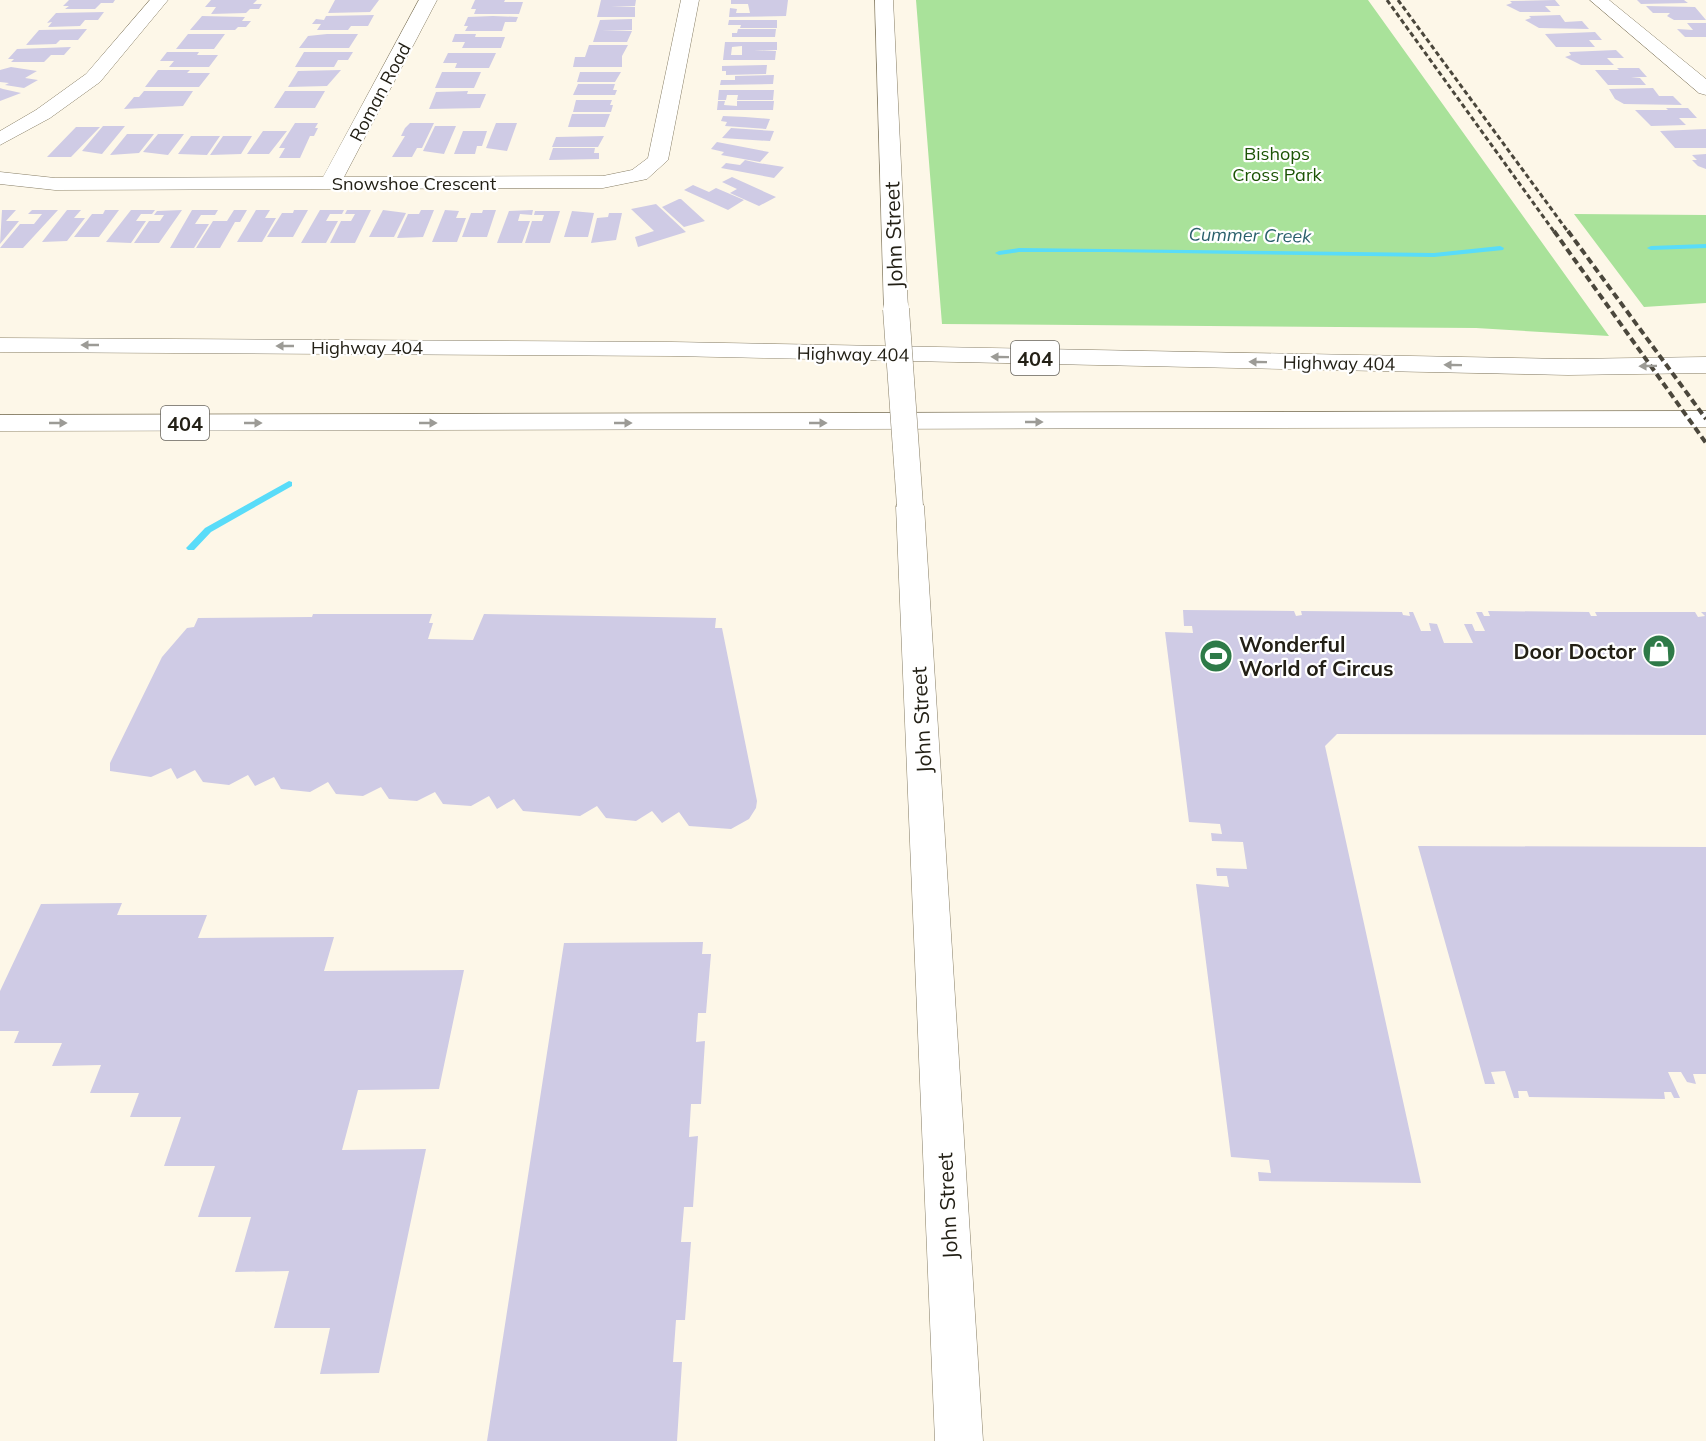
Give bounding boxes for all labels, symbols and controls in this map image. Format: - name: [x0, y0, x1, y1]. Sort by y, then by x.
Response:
- street label: Roman Road: [344, 39, 416, 145]
- park label: Bishops Cross Park: [1232, 142, 1322, 186]
- street label: Snowshoe Crescent: [332, 172, 496, 195]
- street label: John Street: [878, 181, 908, 289]
- water label: Cummer Creek: [1188, 222, 1312, 248]
- street label: Highway 404: [311, 336, 423, 359]
- one-way arrow: [81, 340, 100, 350]
- one-way arrow: [276, 341, 295, 351]
- road number: 404: [1011, 341, 1059, 375]
- street label: Highway 404: [797, 342, 909, 366]
- street label: Highway 404: [1283, 351, 1395, 375]
- one-way arrow: [990, 353, 1009, 362]
- one-way arrow: [1248, 357, 1267, 367]
- one-way arrow: [1443, 360, 1462, 370]
- one-way arrow: [1638, 361, 1657, 371]
- road number: 404: [161, 406, 209, 440]
- one-way arrow: [1024, 417, 1043, 427]
- one-way arrow: [49, 418, 68, 428]
- one-way arrow: [244, 418, 263, 428]
- one-way arrow: [418, 418, 437, 428]
- one-way arrow: [613, 418, 632, 428]
- one-way arrow: [808, 418, 827, 428]
- place label: Wonderful World of Circus: [1239, 631, 1394, 681]
- shop icon: Door Doctor: [1641, 633, 1677, 669]
- sports icon: Wonderful World of Circus: [1198, 638, 1234, 674]
- place label: Door Doctor: [1514, 638, 1637, 664]
- street label: John Street: [905, 666, 937, 774]
- street label: John Street: [931, 1152, 963, 1260]

